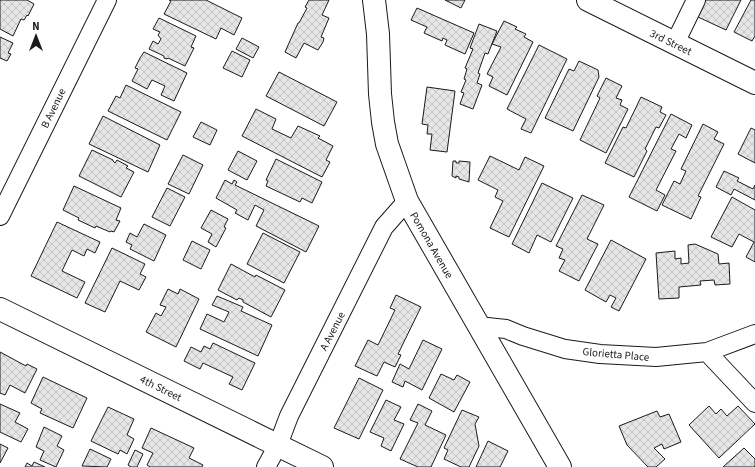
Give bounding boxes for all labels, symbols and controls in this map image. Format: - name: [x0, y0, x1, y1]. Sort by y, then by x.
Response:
- north arrow: [16, 16, 56, 56]
- text: N: [32, 19, 40, 34]
- street label: 3rd Street: [647, 26, 695, 59]
- street label: B Avenue: [37, 85, 70, 131]
- street label: Pomona Avenue: [406, 209, 457, 282]
- street label: A Avenue: [316, 309, 349, 353]
- street label: Glorietta Place: [582, 344, 651, 365]
- street label: 4th Street: [137, 372, 185, 405]

